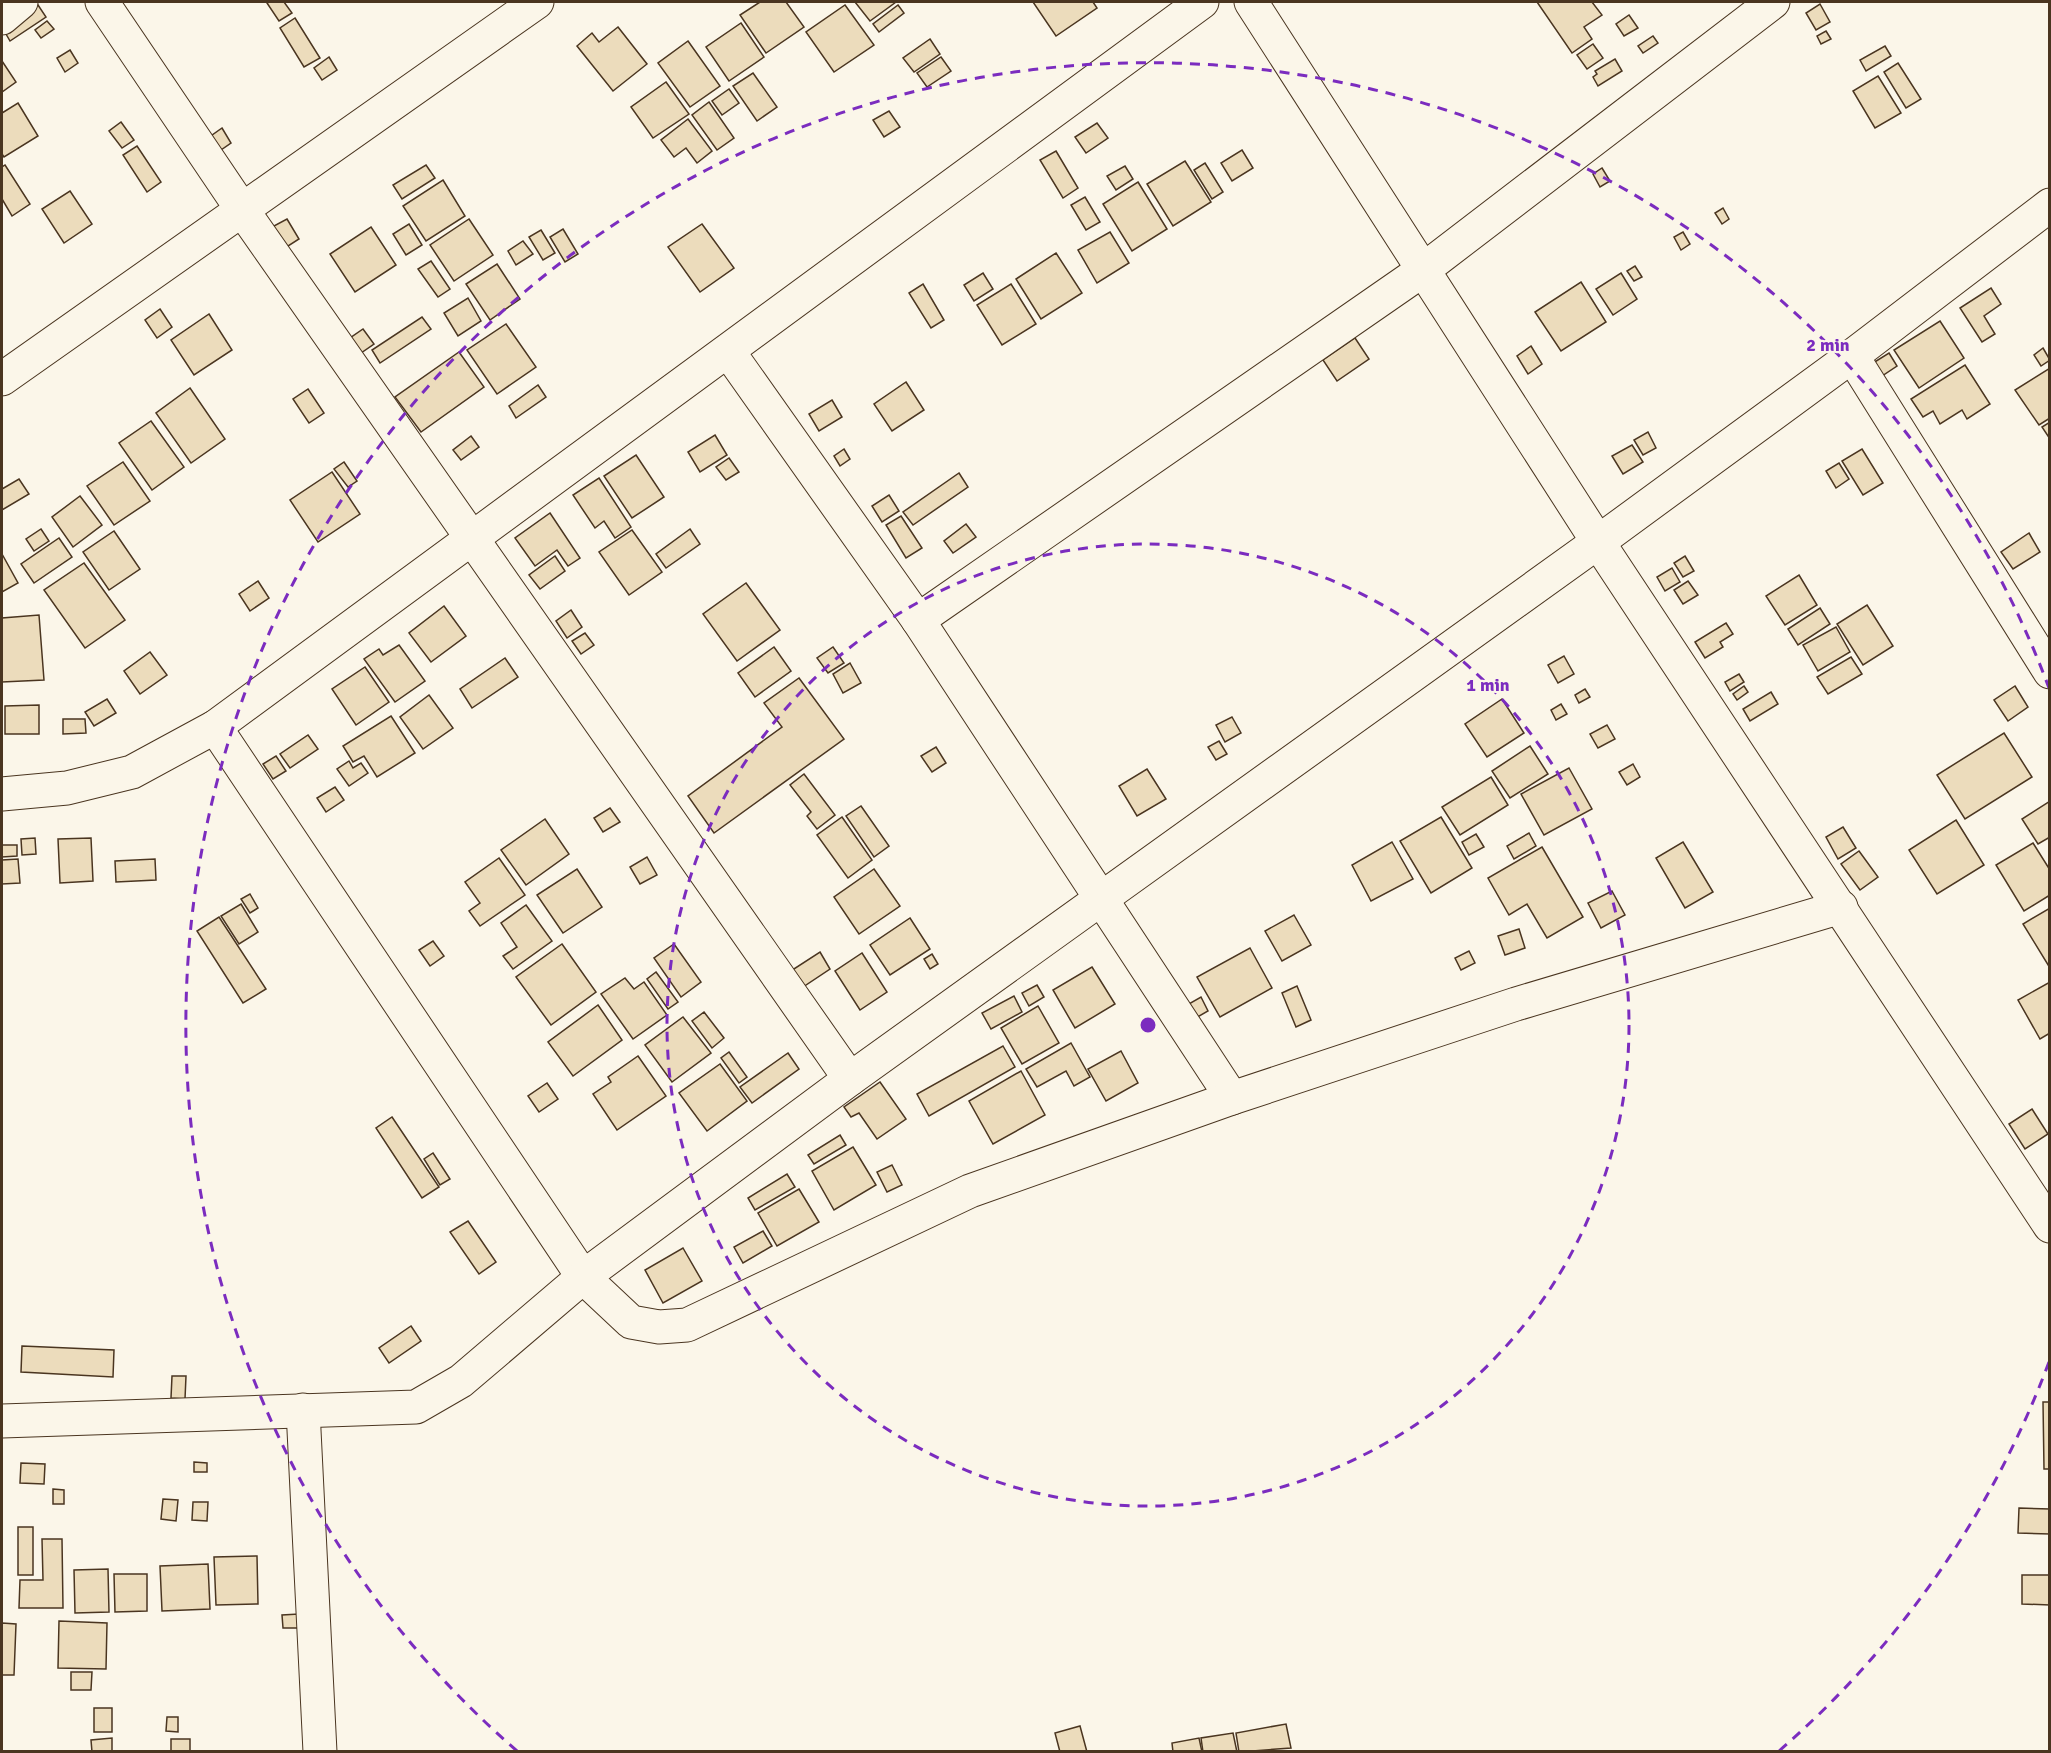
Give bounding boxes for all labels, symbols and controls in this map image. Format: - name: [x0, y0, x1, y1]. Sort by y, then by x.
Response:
- text: 2 min: [1806, 334, 1850, 356]
- text: 1 min: [1466, 674, 1510, 696]
- centre of rings: [1138, 1015, 1158, 1035]

